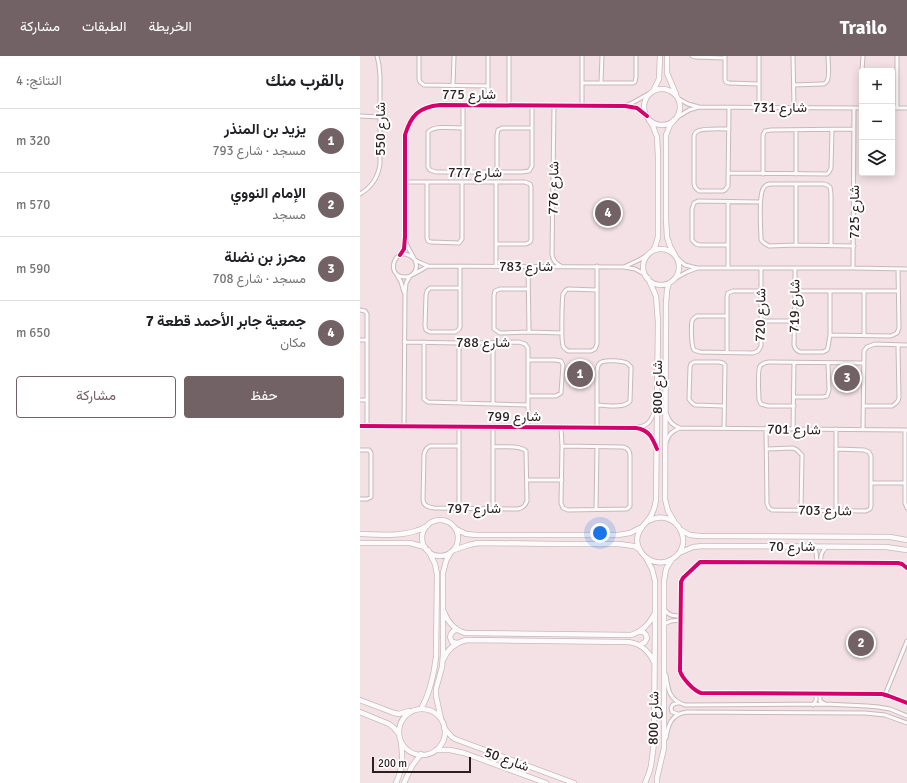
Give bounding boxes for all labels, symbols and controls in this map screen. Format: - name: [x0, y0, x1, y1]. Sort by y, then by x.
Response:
- text: Trailo: [840, 16, 887, 40]
- text: مشاركة: [20, 18, 60, 35]
- text: الطبقات: [82, 18, 126, 35]
- text: الخريطة: [148, 18, 192, 35]
- map controls: [859, 68, 895, 176]
- button: +: [859, 68, 895, 104]
- text: بالقرب منك: [266, 70, 344, 91]
- text: النتائج: 4: [16, 73, 62, 89]
- street label: شارع 775: [442, 86, 496, 105]
- street label: شارع 731: [753, 99, 807, 118]
- street label: شارع 550: [372, 102, 391, 156]
- button: −: [859, 104, 895, 140]
- text: يزيد بن المنذر: [224, 120, 306, 138]
- text: 320 m: [16, 133, 50, 149]
- text: 1: [327, 133, 335, 149]
- button: layers: [859, 140, 895, 176]
- text: مسجد · شارع 793: [213, 143, 306, 159]
- street label: شارع 776: [545, 161, 564, 215]
- street label: شارع 777: [448, 164, 502, 183]
- text: الإمام النووي: [230, 184, 306, 202]
- street label: شارع 725: [846, 185, 865, 239]
- text: 570 m: [16, 197, 50, 213]
- text: 2: [327, 197, 335, 213]
- pin: 4: [595, 198, 621, 228]
- text: مسجد: [272, 207, 306, 223]
- text: محرز بن نضلة: [224, 248, 306, 266]
- street label: شارع 783: [499, 258, 553, 277]
- text: 590 m: [16, 261, 50, 277]
- text: 3: [327, 261, 335, 277]
- text: مسجد · شارع 708: [213, 271, 306, 287]
- street label: شارع 719: [786, 279, 805, 333]
- street label: شارع 720: [752, 288, 771, 342]
- text: جمعية جابر الأحمد قطعة 7: [146, 312, 306, 330]
- text: 650 m: [16, 325, 50, 341]
- text: 4: [327, 325, 335, 341]
- street label: شارع 788: [456, 334, 510, 353]
- text: مكان: [280, 335, 306, 351]
- pin: 1: [567, 359, 593, 389]
- street label: شارع 800: [649, 360, 668, 414]
- pin: 3: [834, 363, 860, 393]
- button: مشاركة: [16, 376, 176, 418]
- button: حفظ: [184, 376, 344, 418]
- street label: شارع 799: [487, 408, 541, 427]
- street label: شارع 701: [767, 421, 821, 440]
- street label: شارع 797: [447, 500, 501, 519]
- street label: شارع 703: [798, 502, 852, 521]
- your location: [590, 523, 610, 543]
- street label: شارع 70: [769, 538, 815, 557]
- pin: 2: [848, 628, 874, 658]
- street label: شارع 800: [645, 691, 664, 745]
- street label: شارع 50: [481, 744, 532, 777]
- scale bar: [372, 755, 471, 774]
- text: 200 m: [378, 757, 407, 770]

